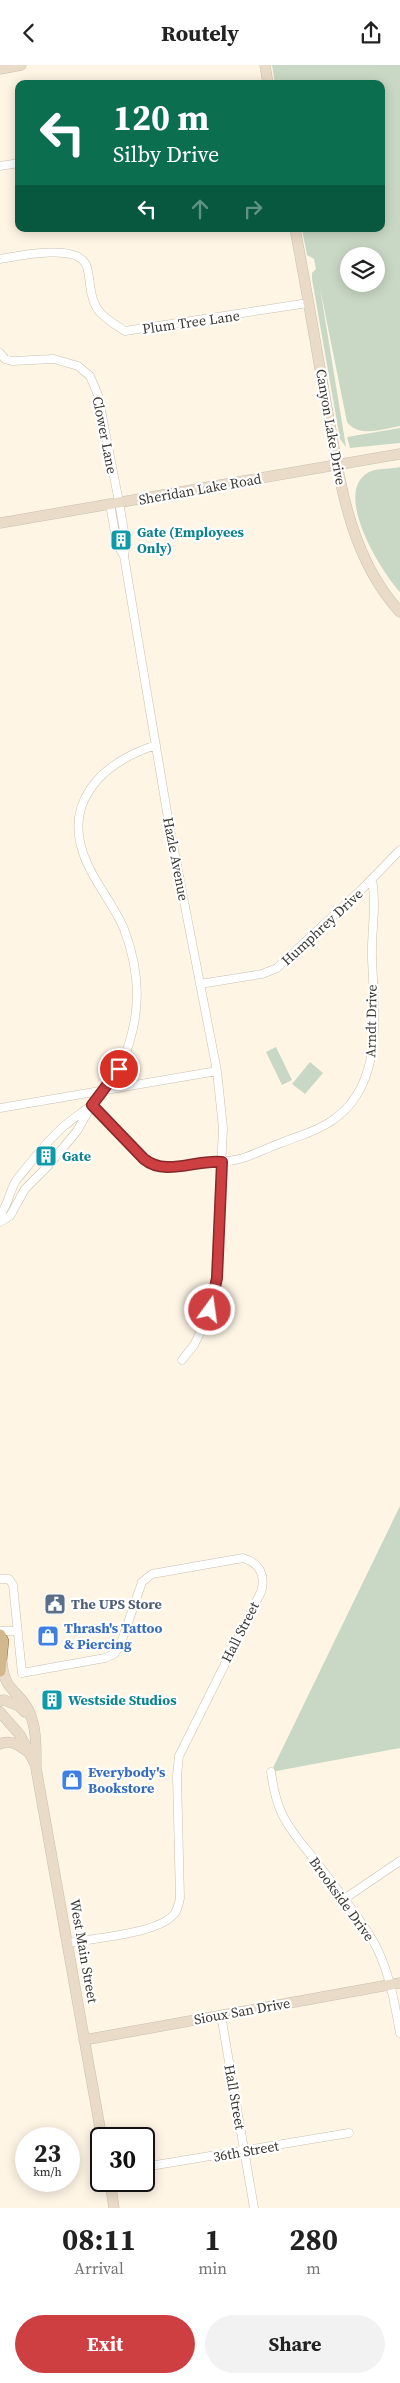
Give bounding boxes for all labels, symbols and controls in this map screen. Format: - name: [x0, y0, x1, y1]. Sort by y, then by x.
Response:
- text: Routely: [161, 18, 239, 48]
- icon: back: [15, 19, 43, 47]
- icon: share: [357, 19, 385, 47]
- text: 120 m: [113, 94, 209, 142]
- icon: left: [30, 100, 95, 165]
- text: Silby Drive: [113, 139, 219, 169]
- icon: left: [133, 195, 161, 223]
- icon: ahead: [186, 195, 214, 223]
- icon: right: [239, 195, 267, 223]
- map controls: [340, 247, 385, 292]
- button: layers: [340, 247, 385, 292]
- street label: Plum Tree Lane: [141, 305, 241, 339]
- street label: Canyon Lake Drive: [311, 368, 351, 486]
- street label: Clower Lane: [88, 395, 122, 475]
- street label: Sheridan Lake Road: [137, 468, 263, 510]
- place label: Gate (Employees Only): [137, 522, 245, 558]
- building icon: Gate (Employees Only): [109, 528, 133, 552]
- street label: Hazle Avenue: [158, 815, 194, 903]
- street label: Humphrey Drive: [277, 884, 367, 970]
- street label: Arndt Drive: [360, 984, 382, 1058]
- pin: [98, 1048, 140, 1090]
- icon: arrive: [105, 1055, 133, 1083]
- building icon: Gate: [34, 1144, 58, 1168]
- place label: Gate: [62, 1146, 91, 1166]
- position arrow: [183, 1283, 235, 1335]
- public building icon: The UPS Store: [43, 1592, 67, 1616]
- place label: The UPS Store: [71, 1594, 162, 1614]
- street label: Hall Street: [216, 1598, 264, 1666]
- place label: Thrash's Tattoo & Piercing: [64, 1618, 162, 1654]
- shop icon: Thrash's Tattoo & Piercing: [36, 1624, 60, 1648]
- building icon: Westside Studios: [40, 1688, 64, 1712]
- place label: Westside Studios: [68, 1690, 177, 1710]
- place label: Everybody's Bookstore: [88, 1762, 166, 1798]
- shop icon: Everybody's Bookstore: [60, 1768, 84, 1792]
- street label: Brookside Drive: [305, 1853, 379, 1945]
- street label: West Main Street: [65, 1898, 103, 2005]
- street label: Sioux San Drive: [192, 1993, 292, 2029]
- street label: Hall Street: [219, 2063, 251, 2132]
- speed limit sign: 30: [90, 2127, 155, 2192]
- street label: 36th Street: [212, 2135, 281, 2167]
- text: 23: [34, 2136, 61, 2170]
- text: km/h: [33, 2164, 62, 2180]
- text: 08:11: [62, 2219, 136, 2260]
- text: 1: [204, 2219, 221, 2260]
- text: 280: [289, 2219, 338, 2260]
- text: Arrival: [74, 2257, 124, 2279]
- text: min: [198, 2257, 227, 2279]
- text: m: [306, 2257, 321, 2279]
- button: Exit: [15, 2315, 195, 2373]
- button: Share: [205, 2315, 385, 2373]

